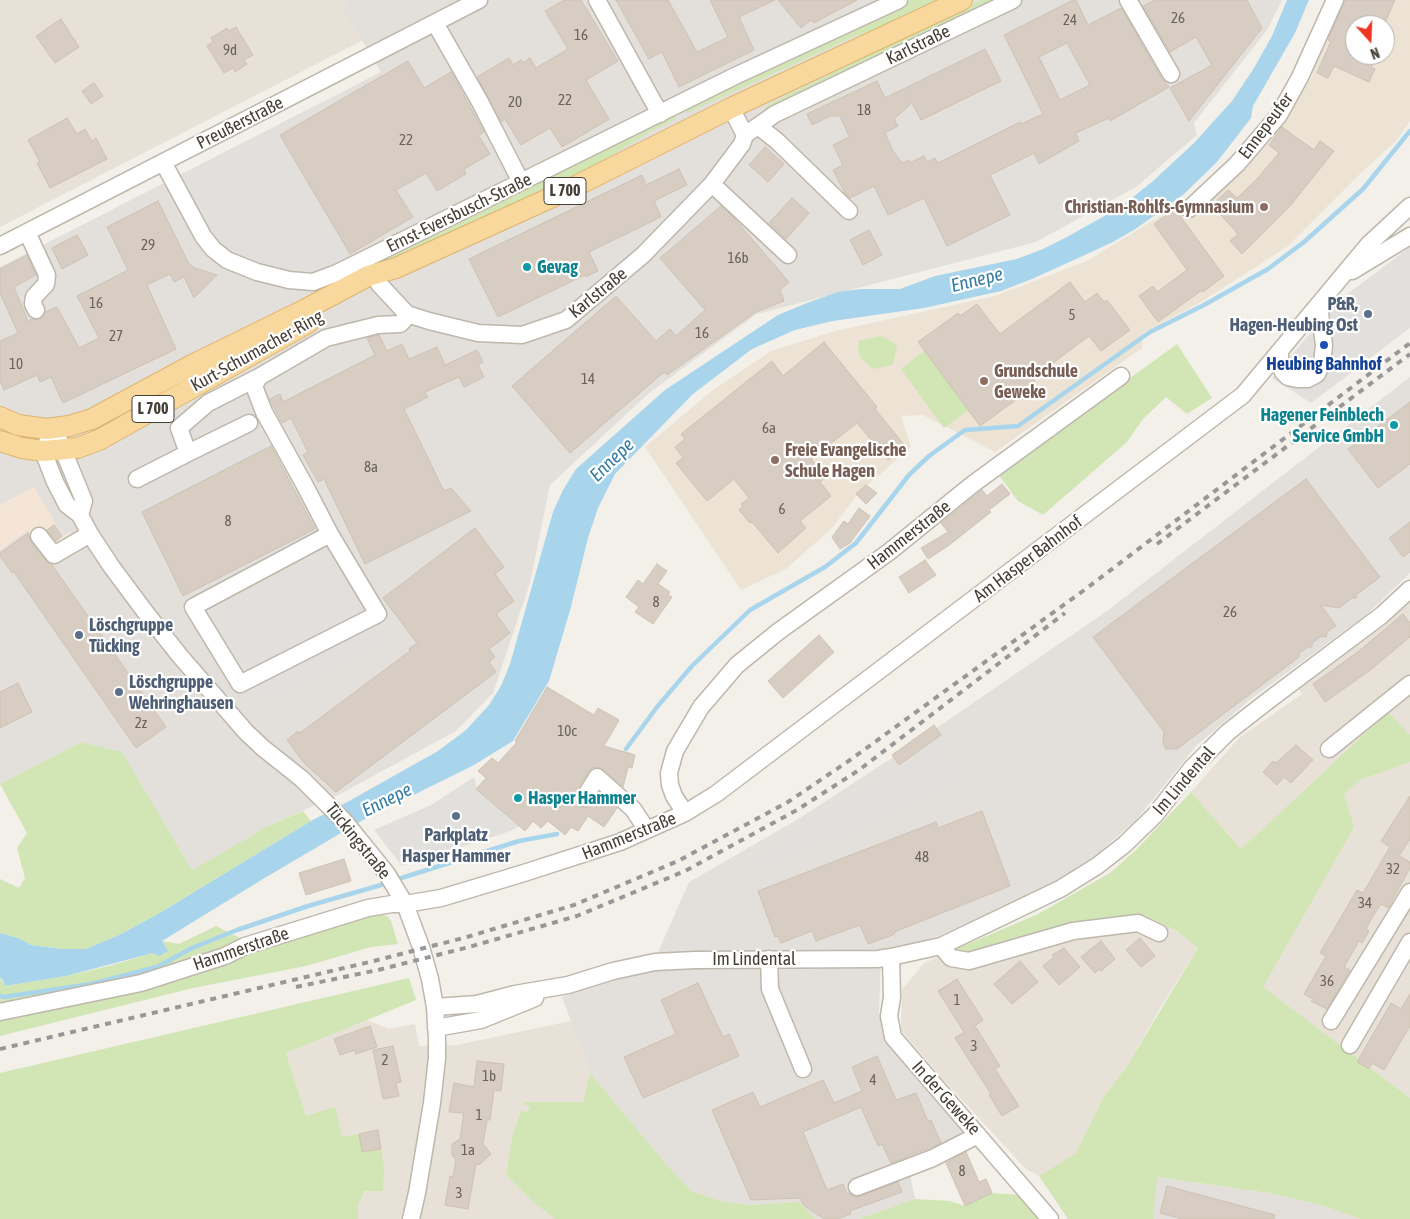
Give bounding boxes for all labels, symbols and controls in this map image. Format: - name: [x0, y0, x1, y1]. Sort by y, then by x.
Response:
- house number: 26: [1171, 9, 1185, 27]
- house number: 24: [1063, 11, 1077, 29]
- north arrow: [1345, 15, 1395, 65]
- street label: Karlstraße: [883, 20, 953, 70]
- house number: 16: [574, 26, 588, 44]
- house number: 9d: [223, 41, 237, 59]
- text: N: [1368, 44, 1381, 62]
- street label: Ennepeufer: [1234, 89, 1298, 163]
- house number: 22: [558, 91, 572, 109]
- street label: Preußerstraße: [193, 92, 287, 154]
- house number: 20: [508, 93, 522, 111]
- house number: 18: [857, 101, 871, 119]
- house number: 22: [399, 131, 413, 149]
- street label: Ernst-Eversbusch-Straße: [383, 169, 535, 257]
- road number: L 700: [544, 178, 586, 205]
- place label: Christian-Rohlfs-Gymnasium: [1064, 196, 1254, 218]
- marker: Christian-Rohlfs-Gymnasium: [1258, 201, 1270, 213]
- house number: 29: [141, 236, 155, 254]
- house number: 16b: [727, 249, 749, 267]
- place label: Gevag: [537, 256, 578, 278]
- marker: Gevag: [521, 261, 533, 273]
- street label: Karlstraße: [565, 263, 631, 323]
- water label: Ennepe: [949, 263, 1005, 297]
- place label: P&R, Hagen-Heubing Ost: [1229, 293, 1358, 336]
- house number: 16: [89, 294, 103, 312]
- street label: Kurt-Schumacher-Ring: [187, 306, 327, 396]
- house number: 5: [1068, 306, 1076, 324]
- marker: P&R, Hagen-Heubing Ost: [1362, 308, 1374, 320]
- house number: 16: [695, 324, 709, 342]
- house number: 27: [109, 327, 123, 345]
- marker: Heubing Bahnhof: [1318, 339, 1330, 351]
- place label: Heubing Bahnhof: [1266, 353, 1382, 375]
- house number: 10: [9, 355, 23, 373]
- place label: Grundschule Geweke: [994, 360, 1078, 402]
- house number: 14: [581, 370, 595, 388]
- marker: Grundschule Geweke: [978, 375, 990, 387]
- road number: L 700: [132, 396, 174, 422]
- place label: Hagener Feinblech Service GmbH: [1260, 404, 1384, 446]
- house number: 6a: [762, 419, 776, 437]
- marker: Hagener Feinblech Service GmbH: [1388, 419, 1400, 431]
- water label: Ennepe: [585, 433, 639, 487]
- place label: Freie Evangelische Schule Hagen: [785, 439, 907, 482]
- marker: Freie Evangelische Schule Hagen: [769, 454, 781, 466]
- house number: 8a: [364, 458, 378, 476]
- street label: Hammerstraße: [863, 496, 955, 574]
- house number: 6: [778, 500, 786, 518]
- street label: Am Hasper Bahnhof: [969, 511, 1087, 607]
- house number: 8: [224, 512, 232, 530]
- house number: 8: [652, 593, 660, 611]
- house number: 26: [1223, 603, 1237, 621]
- place label: Löschgruppe Tücking: [89, 614, 173, 656]
- marker: Löschgruppe Tücking: [73, 629, 85, 641]
- place label: Löschgruppe Wehringhausen: [129, 671, 233, 714]
- marker: Löschgruppe Wehringhausen: [113, 686, 125, 698]
- house number: 2z: [135, 714, 147, 732]
- house number: 10c: [557, 722, 577, 740]
- street label: Im Lindental: [1148, 742, 1220, 820]
- water label: Ennepe: [358, 778, 416, 822]
- place label: Hasper Hammer: [528, 787, 636, 809]
- marker: Hasper Hammer: [512, 792, 524, 804]
- street label: Tückingstraße: [321, 799, 395, 883]
- street label: Hammerstraße: [579, 807, 679, 865]
- marker: Parkplatz Hasper Hammer: [450, 810, 462, 822]
- place label: Parkplatz Hasper Hammer: [402, 824, 510, 866]
- house number: 48: [915, 848, 929, 866]
- house number: 32: [1386, 860, 1400, 878]
- house number: 34: [1358, 894, 1372, 912]
- street label: Hammerstraße: [190, 923, 292, 975]
- street label: Im Lindental: [712, 948, 796, 970]
- house number: 36: [1320, 972, 1334, 990]
- house number: 1: [953, 991, 961, 1009]
- house number: 3: [970, 1037, 978, 1055]
- house number: 2: [381, 1051, 389, 1069]
- street label: In der Geweke: [907, 1056, 985, 1140]
- house number: 1b: [482, 1067, 496, 1085]
- house number: 4: [869, 1071, 877, 1089]
- house number: 1: [475, 1106, 483, 1124]
- house number: 1a: [461, 1141, 475, 1159]
- house number: 8: [958, 1162, 966, 1180]
- house number: 3: [455, 1184, 463, 1202]

